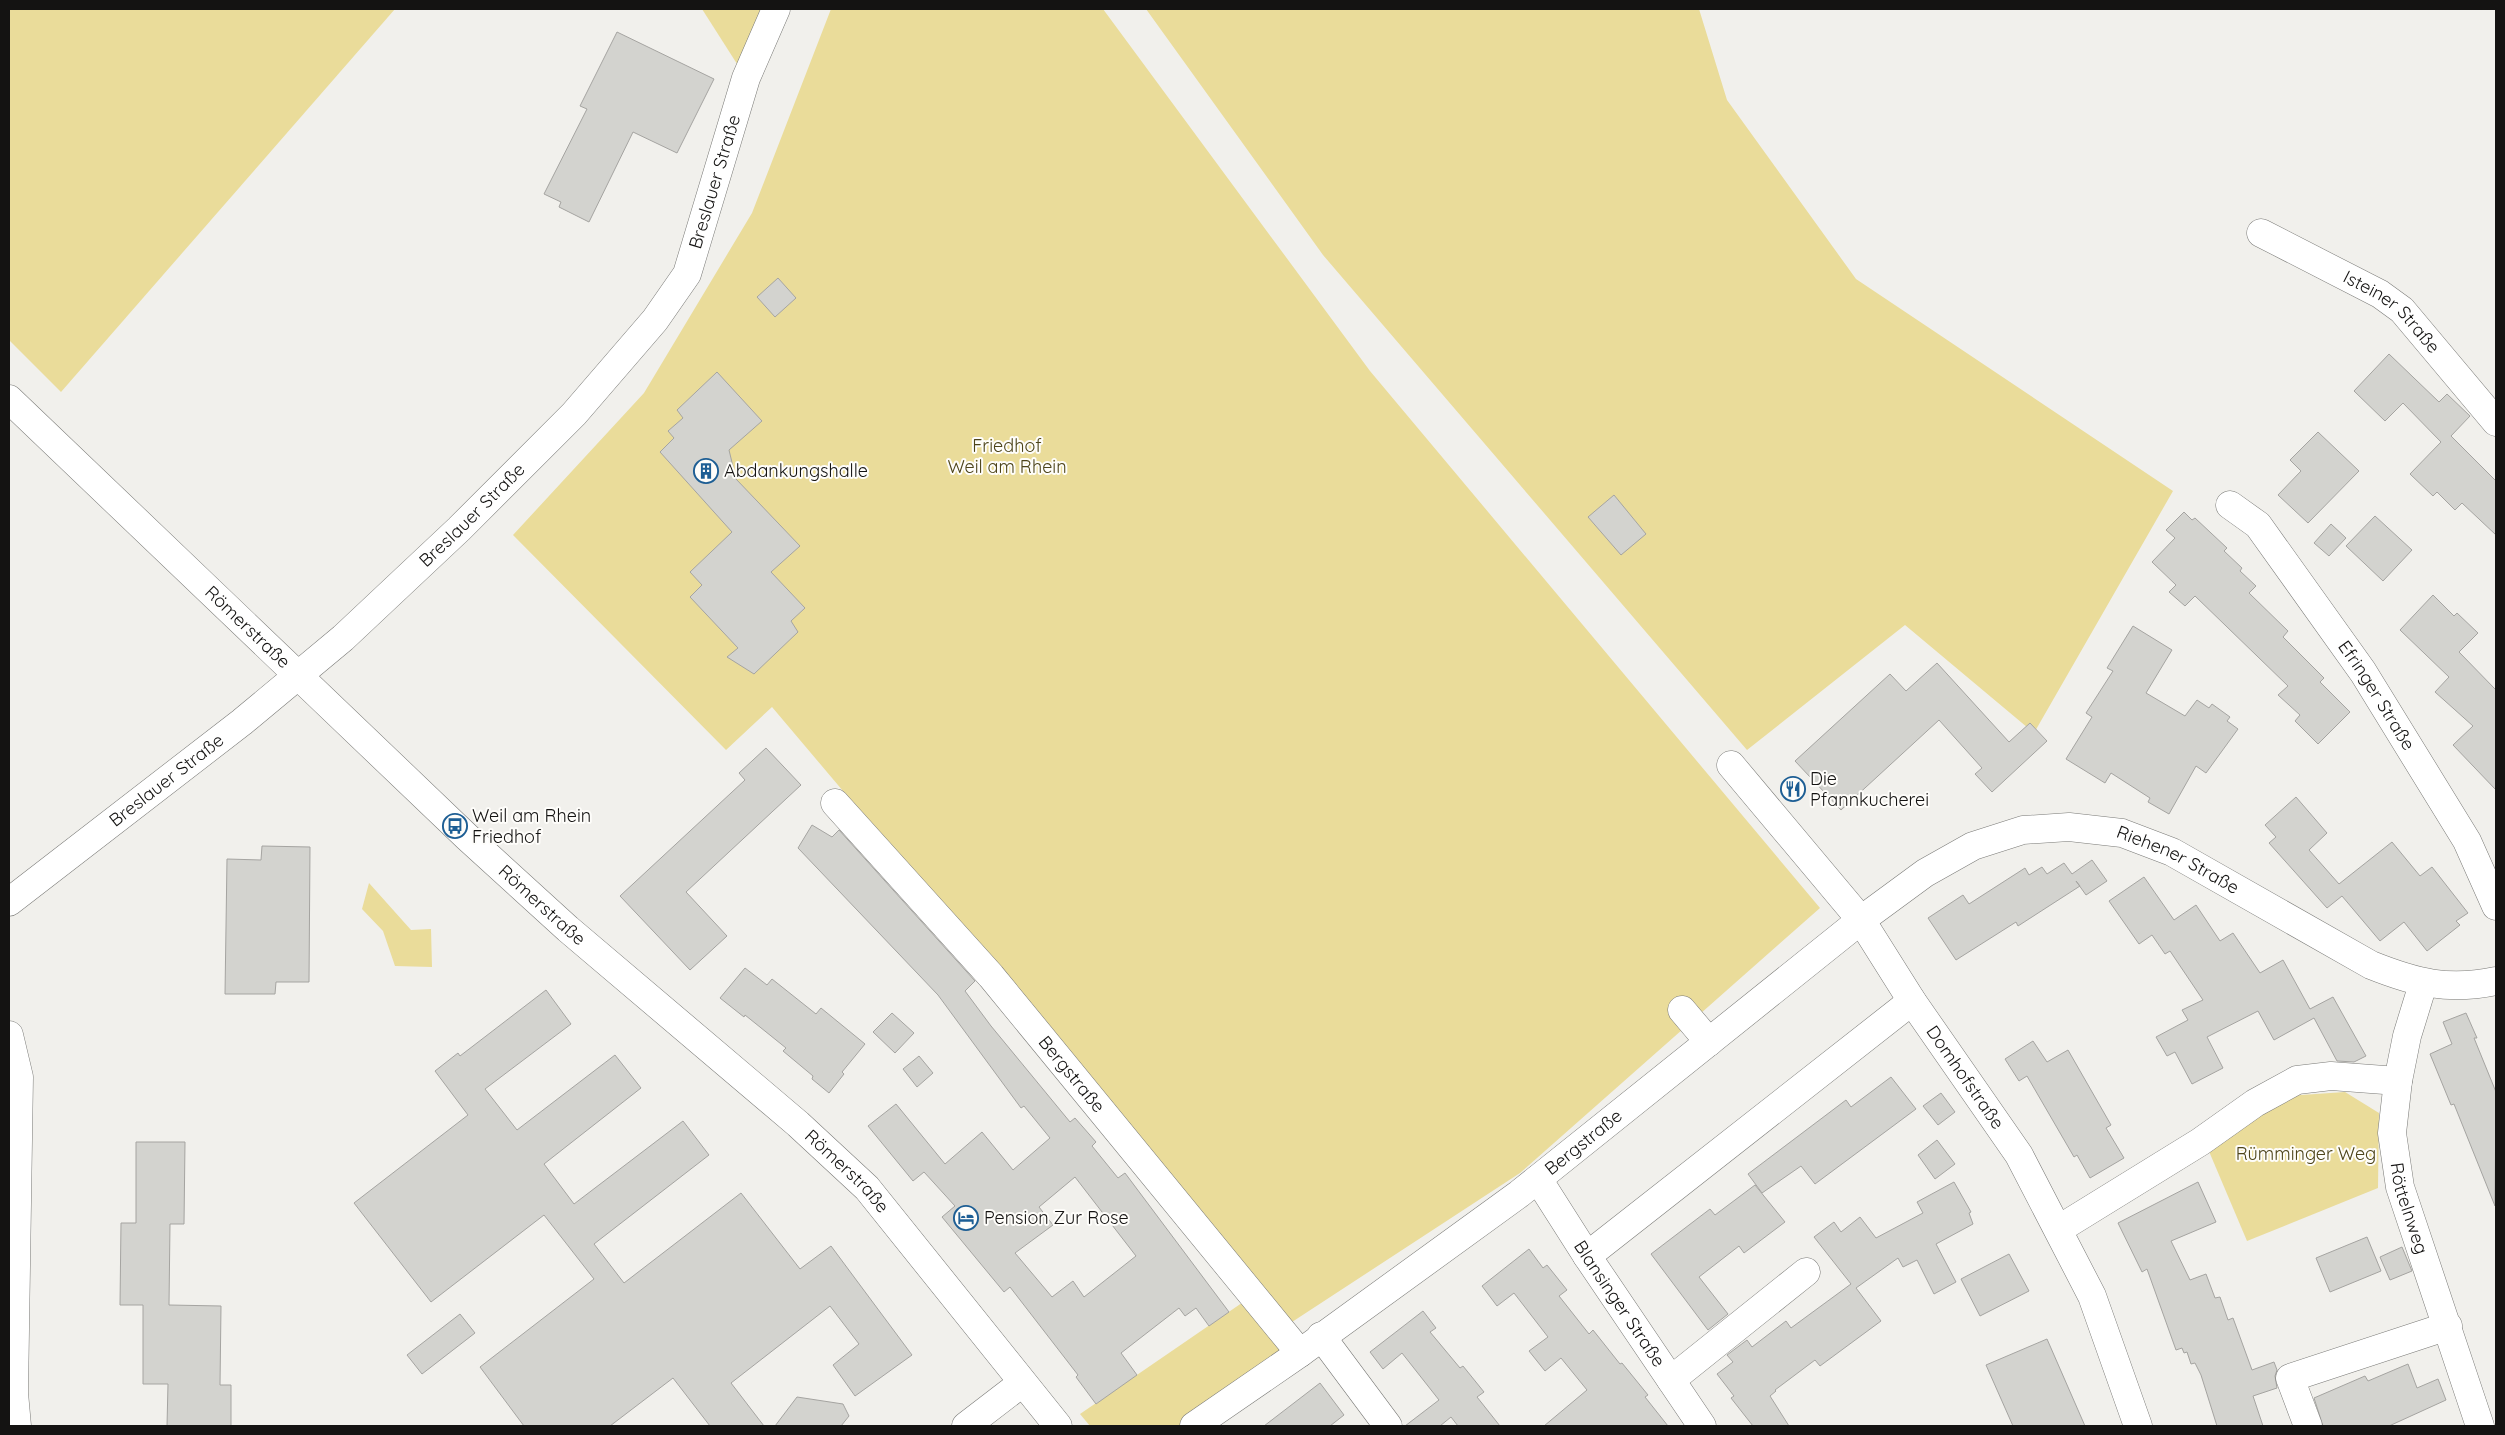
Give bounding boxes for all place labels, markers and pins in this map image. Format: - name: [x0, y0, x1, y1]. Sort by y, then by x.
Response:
- building icon: Abdankungshalle: [693, 458, 719, 484]
- place label: Abdankungshalle: [724, 459, 868, 482]
- place label: Die Pfannkucherei: [1810, 767, 1929, 811]
- restaurant icon: Die Pfannkucherei: [1780, 776, 1806, 802]
- place label: Weil am Rhein Friedhof: [472, 804, 591, 848]
- bus stop icon: Weil am Rhein Friedhof: [442, 813, 468, 839]
- hotel icon: Pension Zur Rose: [953, 1205, 979, 1231]
- place label: Pension Zur Rose: [984, 1206, 1129, 1229]

